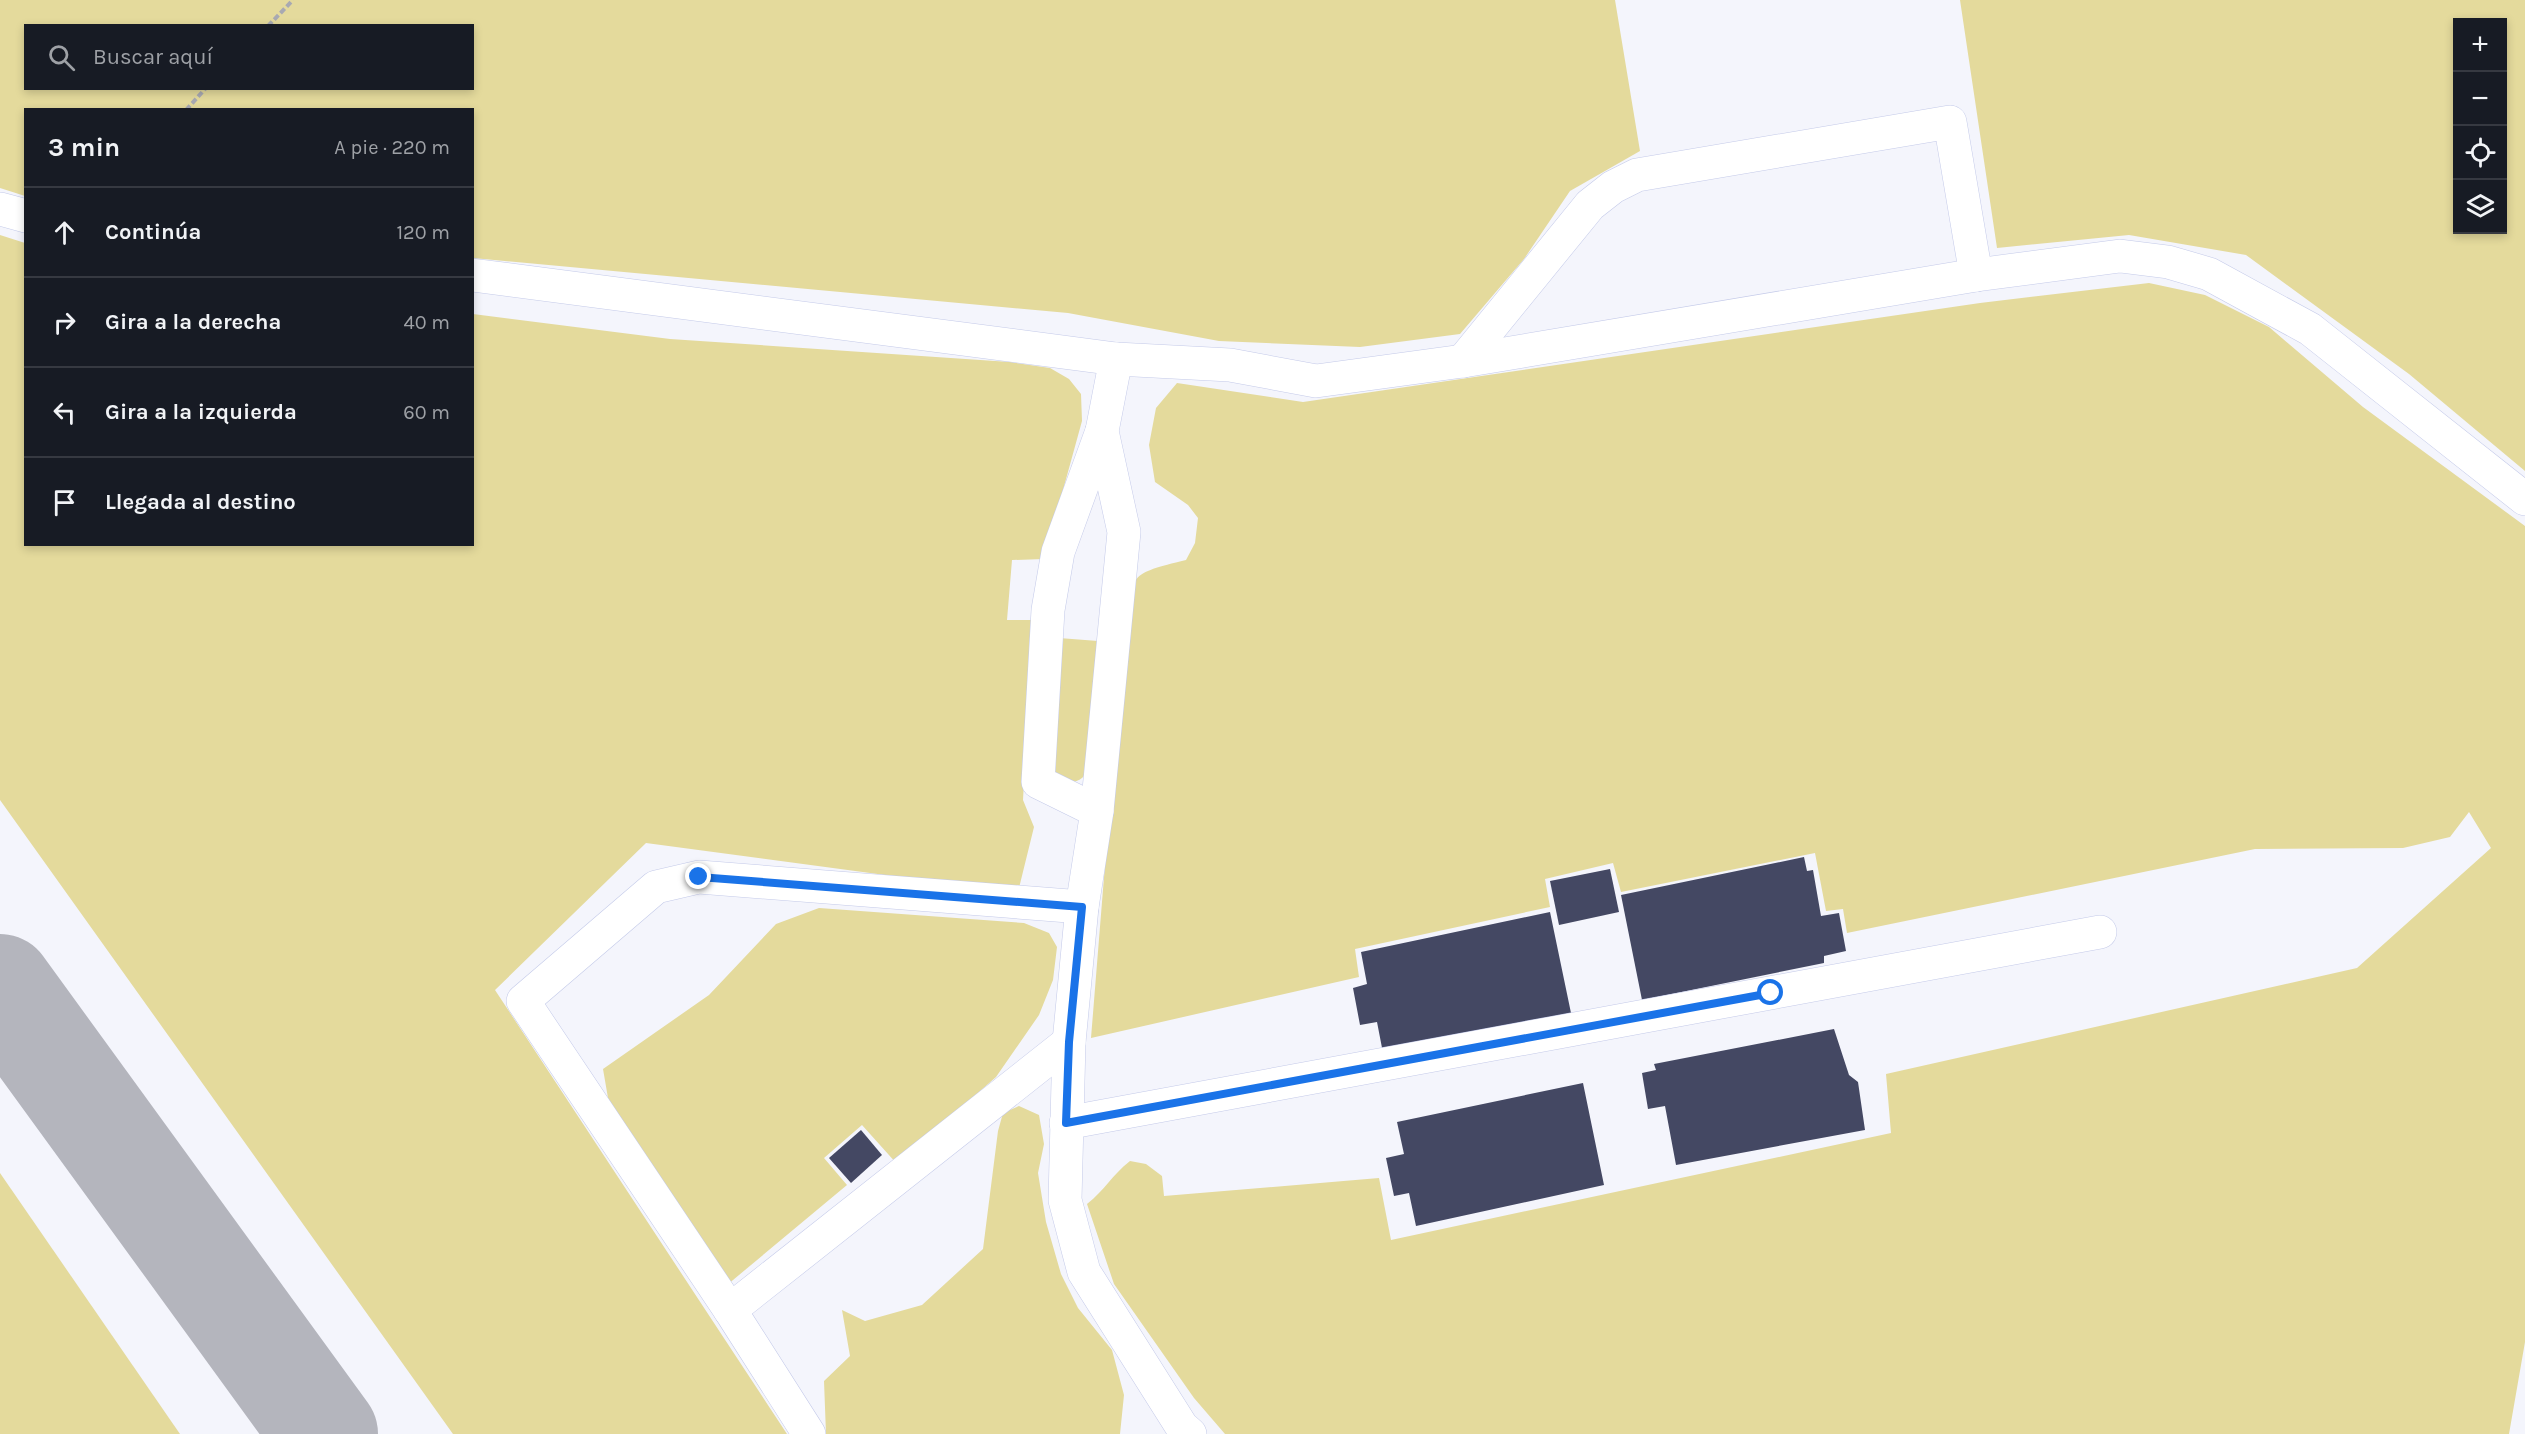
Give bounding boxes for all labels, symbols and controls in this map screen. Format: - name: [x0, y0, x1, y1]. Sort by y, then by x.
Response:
- map controls: [2453, 18, 2507, 234]
- button: +: [2453, 18, 2507, 72]
- search box: [24, 24, 474, 90]
- icon: search: [45, 41, 78, 74]
- text: Buscar aquí: [93, 44, 213, 70]
- button: −: [2453, 72, 2507, 126]
- button: locate: [2453, 126, 2507, 180]
- text: 3 min: [48, 132, 120, 163]
- text: A pie · 220 m: [334, 136, 450, 159]
- button: layers: [2453, 180, 2507, 234]
- icon: ahead: [48, 216, 81, 249]
- text: Continúa: [105, 219, 201, 245]
- text: 120 m: [396, 221, 450, 244]
- icon: right: [48, 306, 81, 339]
- text: Gira a la derecha: [105, 309, 281, 335]
- text: 40 m: [404, 311, 450, 334]
- icon: left: [48, 396, 81, 429]
- text: Gira a la izquierda: [105, 399, 297, 425]
- text: 60 m: [403, 401, 450, 424]
- icon: arrive: [48, 486, 81, 519]
- text: Llegada al destino: [105, 489, 296, 515]
- route end: [685, 863, 711, 889]
- route start: [1757, 979, 1783, 1005]

